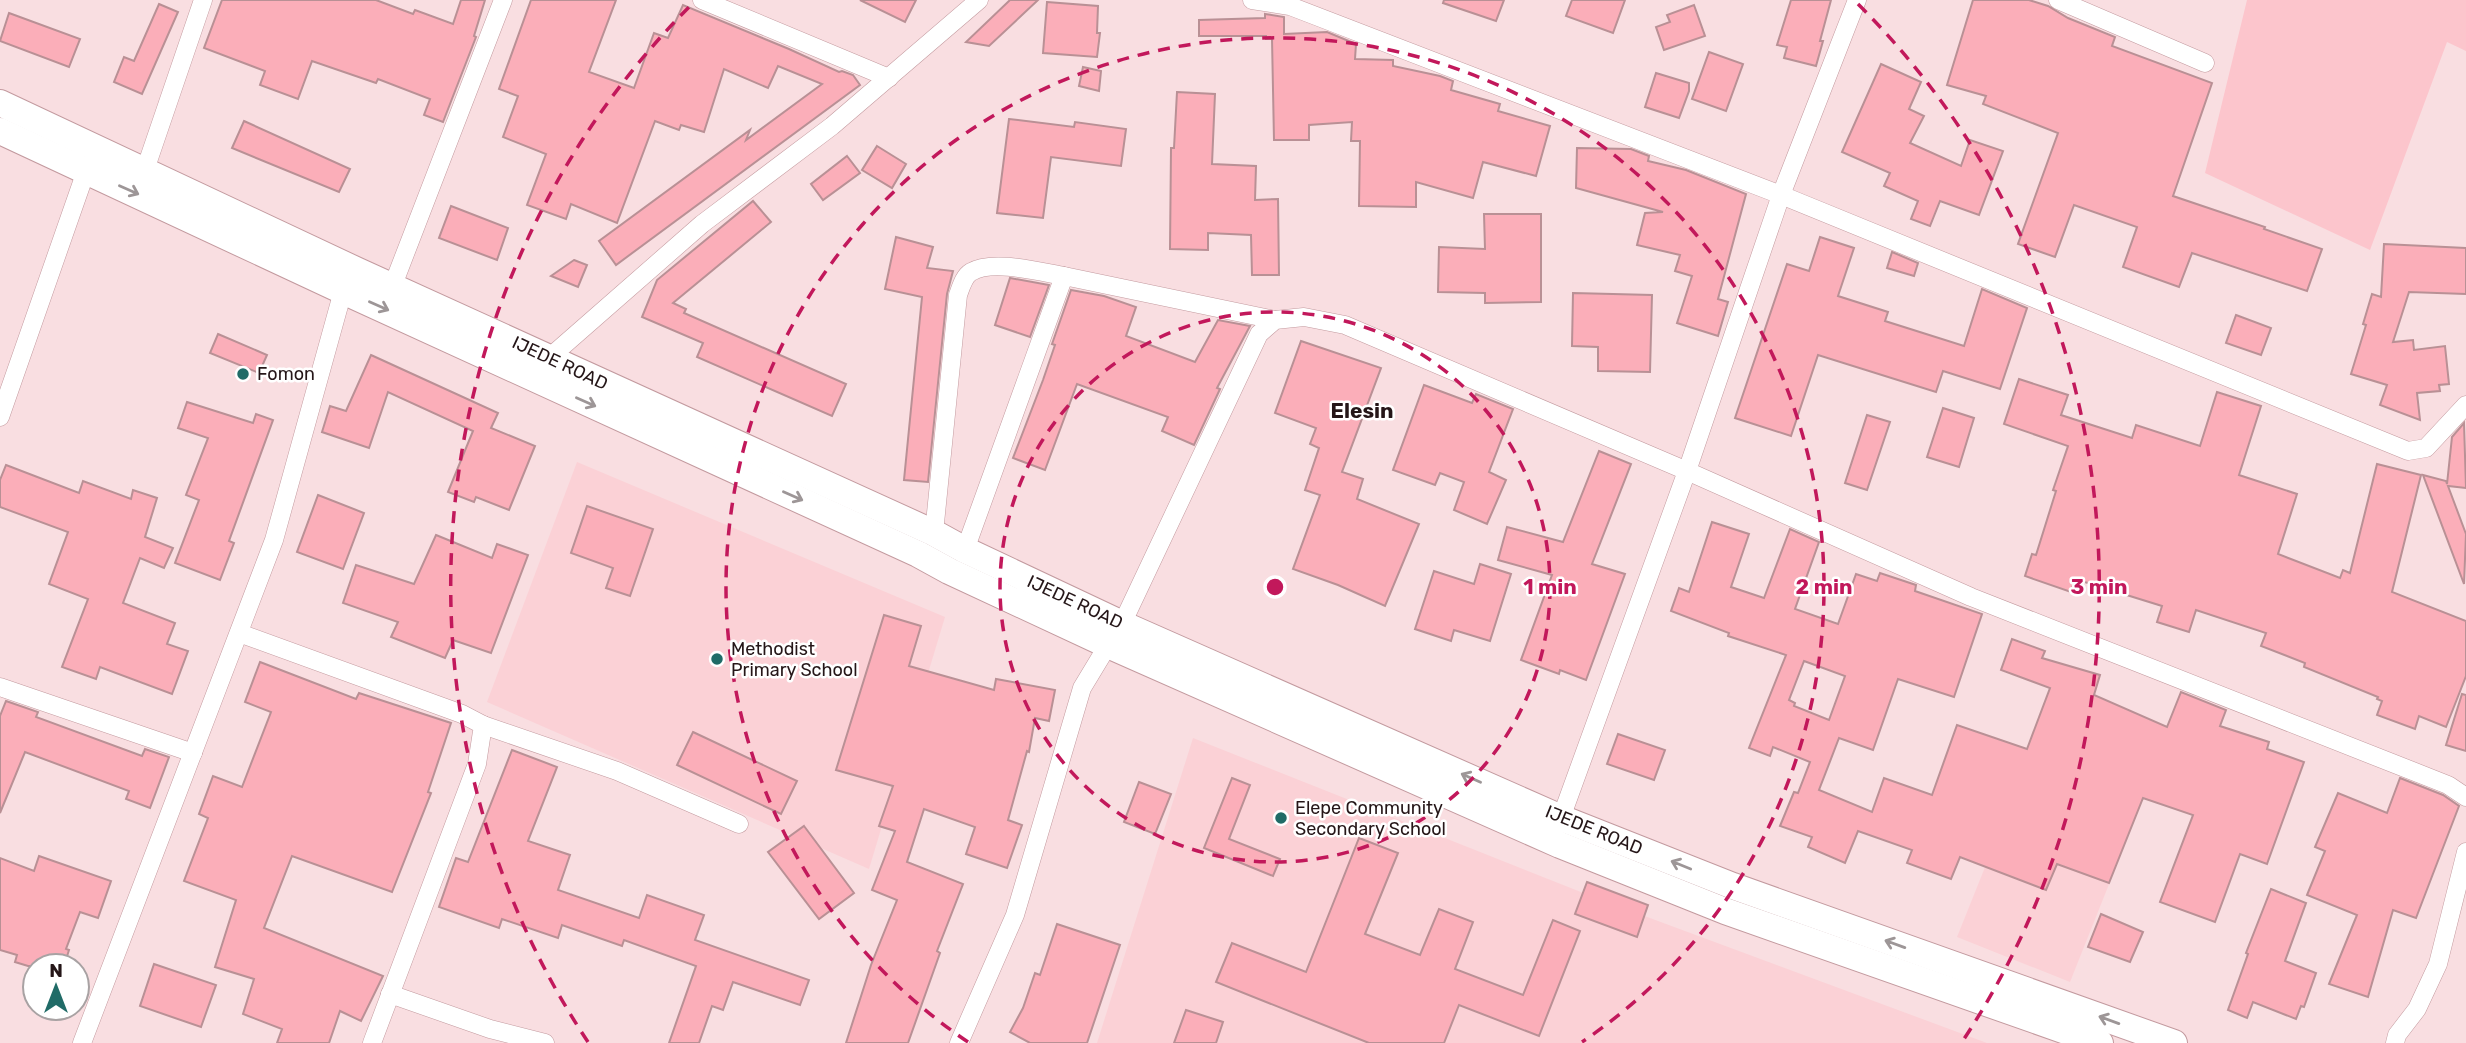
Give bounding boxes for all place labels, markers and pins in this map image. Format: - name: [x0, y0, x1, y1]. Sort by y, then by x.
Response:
- place label: Fomon: [257, 363, 315, 385]
- marker: Fomon: [235, 366, 251, 382]
- centre of rings: [1263, 575, 1287, 599]
- place label: Methodist Primary School: [731, 638, 858, 681]
- marker: Methodist Primary School: [709, 651, 725, 667]
- place label: Elepe Community Secondary School: [1295, 797, 1446, 840]
- marker: Elepe Community Secondary School: [1273, 810, 1289, 826]

